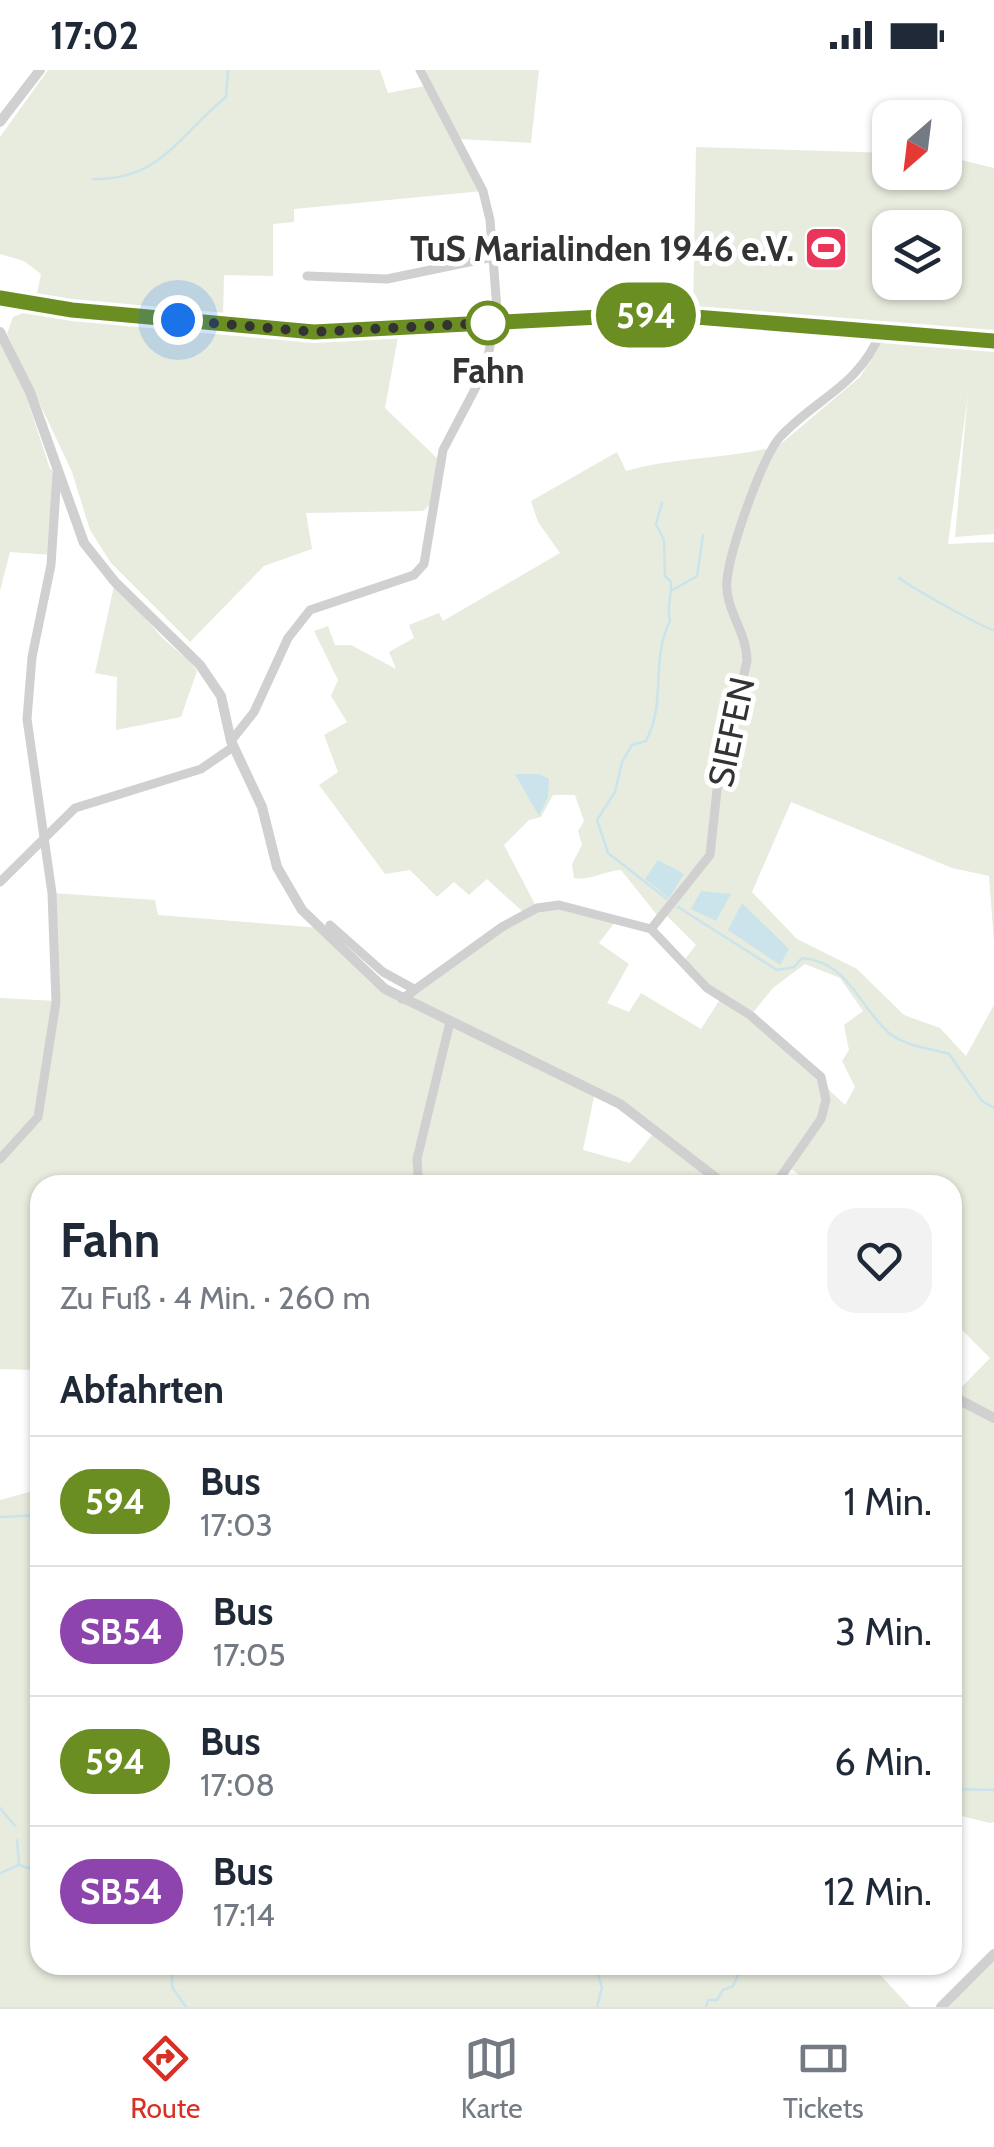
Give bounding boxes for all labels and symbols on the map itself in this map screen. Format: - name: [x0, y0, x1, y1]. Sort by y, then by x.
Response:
- north arrow: [872, 100, 962, 190]
- sports icon: TuS Marialinden 1946 e.V.: [803, 225, 849, 271]
- place label: TuS Marialinden 1946 e.V.: [410, 227, 794, 270]
- line badge: 594: [588, 282, 704, 348]
- your location: [153, 295, 203, 345]
- marker: Fahn: [467, 302, 509, 344]
- place label: Fahn: [451, 349, 525, 392]
- street label: SIEFEN: [698, 673, 764, 791]

